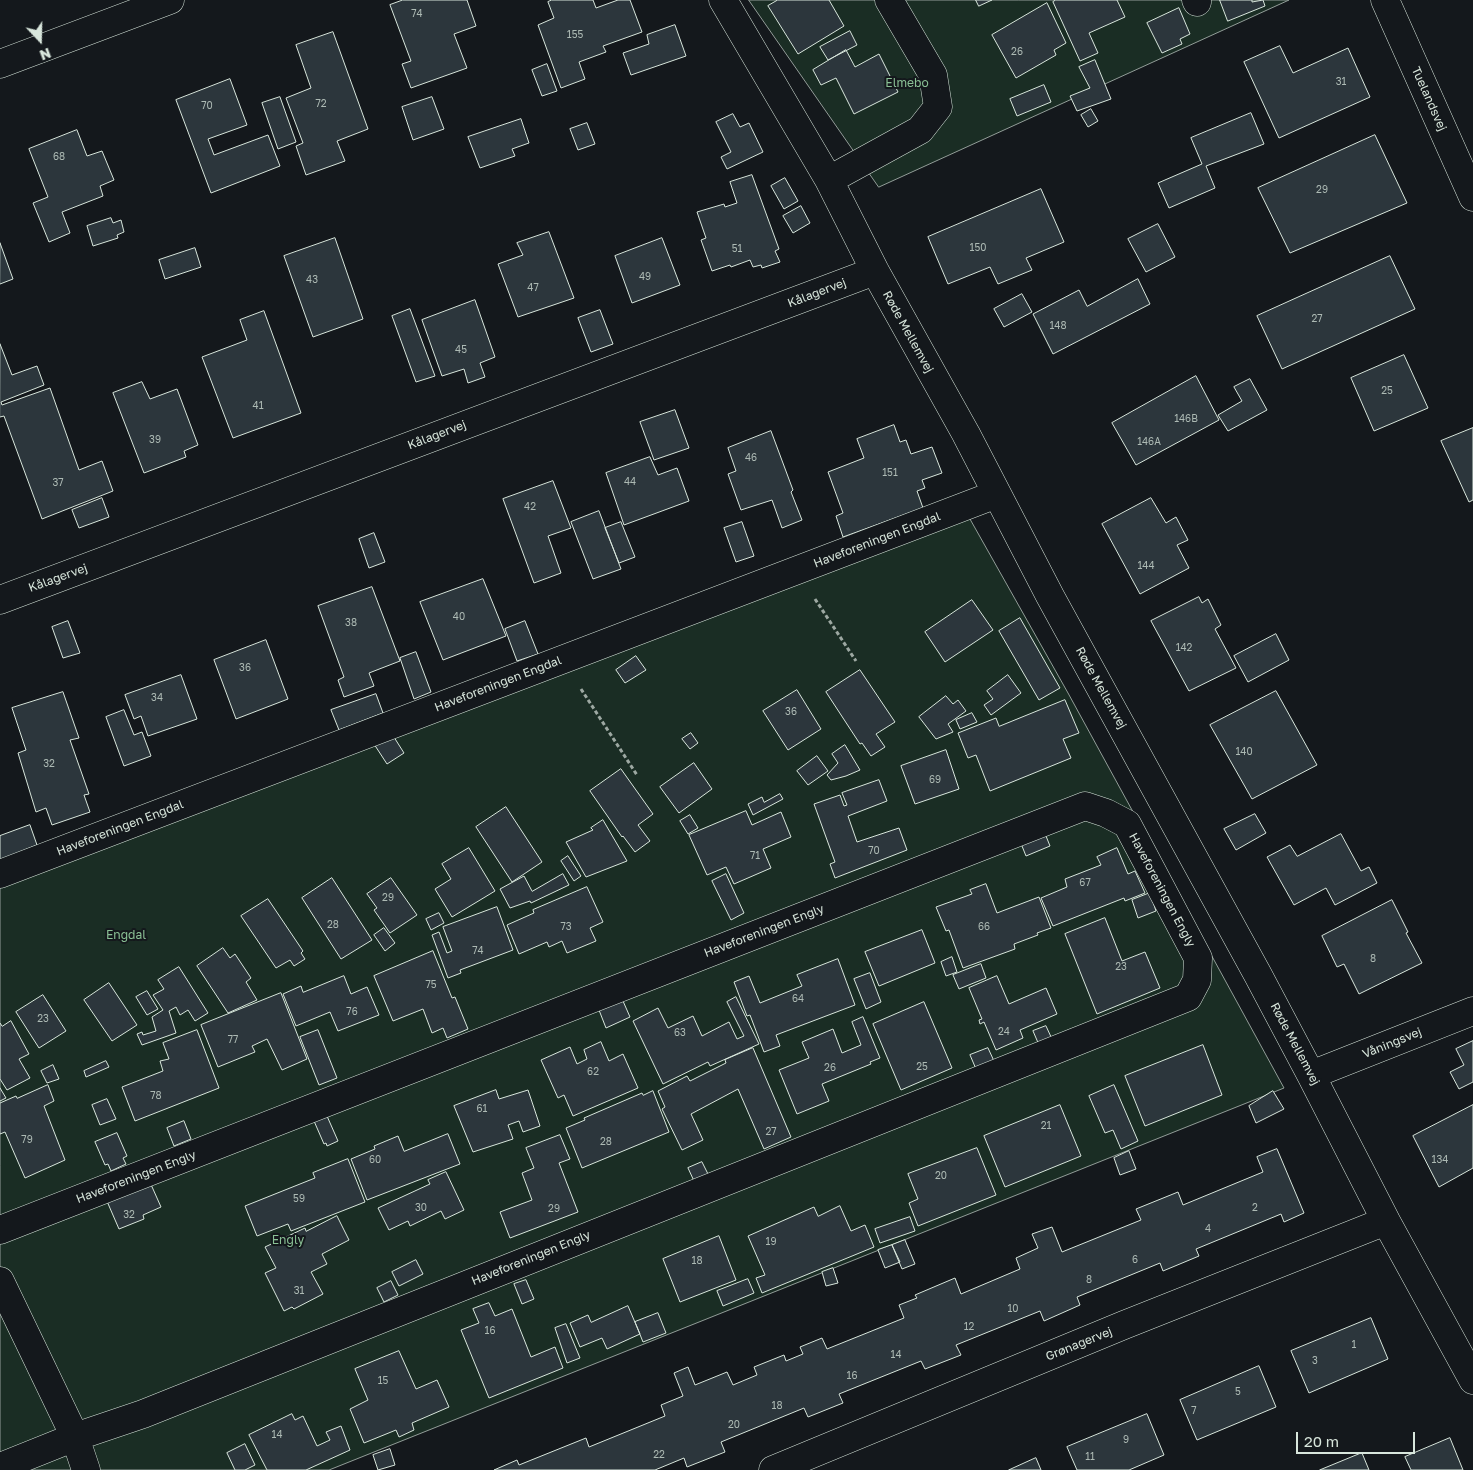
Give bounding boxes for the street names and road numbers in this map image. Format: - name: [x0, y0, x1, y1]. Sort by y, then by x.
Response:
- street label: Tuelandsvej: [1408, 65, 1450, 133]
- street label: Kålagervej: [786, 275, 848, 311]
- street label: Røde Mellemvej: [880, 289, 936, 375]
- street label: Kålagervej: [406, 417, 468, 453]
- street label: Haveforeningen Engdal: [812, 509, 942, 571]
- street label: Kålagervej: [27, 561, 89, 595]
- street label: Røde Mellemvej: [1073, 645, 1129, 731]
- street label: Haveforeningen Engdal: [433, 653, 563, 715]
- street label: Haveforeningen Engdal: [55, 797, 185, 859]
- street label: Haveforeningen Engly: [1126, 831, 1198, 949]
- street label: Haveforeningen Engly: [702, 902, 826, 960]
- street label: Røde Mellemvej: [1267, 1000, 1323, 1088]
- street label: Våningsvej: [1360, 1025, 1424, 1061]
- street label: Haveforeningen Engly: [74, 1148, 198, 1206]
- street label: Haveforeningen Engly: [469, 1228, 593, 1288]
- street label: Grønagervej: [1044, 1324, 1114, 1364]

